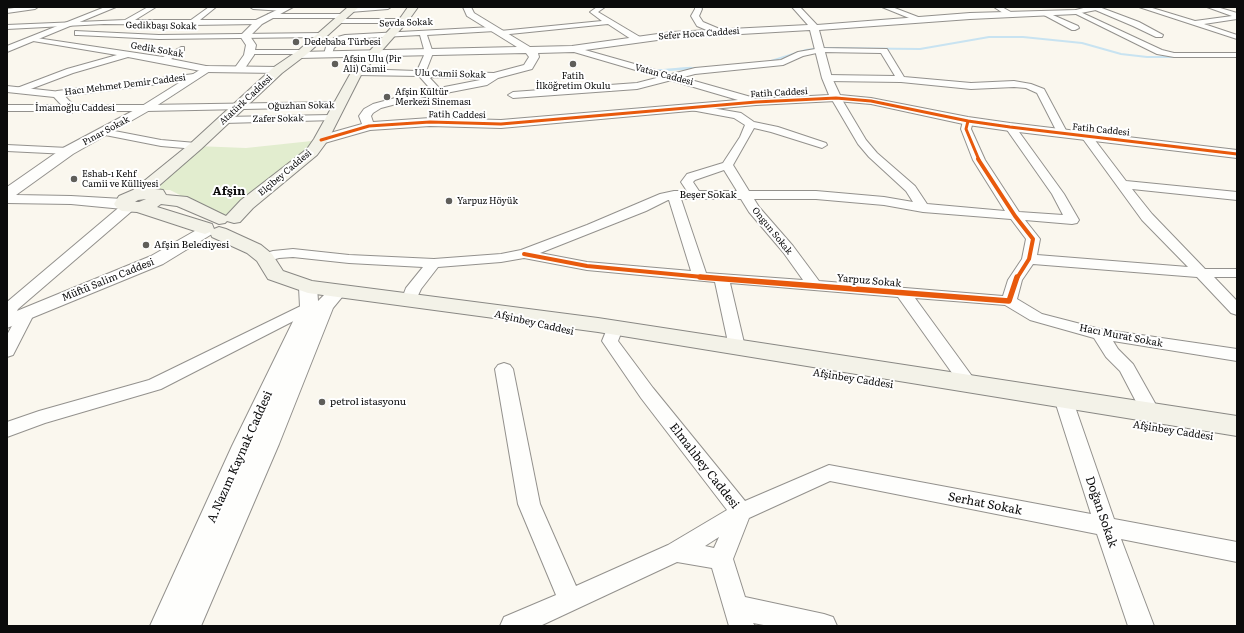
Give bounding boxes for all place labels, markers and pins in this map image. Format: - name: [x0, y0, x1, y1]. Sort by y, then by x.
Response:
- marker: Dedebaba Türbesi: [291, 37, 301, 47]
- place label: Dedebaba Türbesi: [304, 37, 381, 47]
- place label: Afşin Ulu (Pir Ali) Camii: [343, 54, 401, 75]
- marker: Afşin Ulu (Pir Ali) Camii: [330, 59, 340, 69]
- marker: Fatih İlköğretim Okulu: [568, 59, 578, 69]
- place label: Fatih İlköğretim Okulu: [536, 71, 610, 92]
- place label: Afşin Kültür Merkezi Sineması: [395, 87, 471, 108]
- marker: Afşin Kültür Merkezi Sineması: [382, 92, 392, 102]
- place label: Eshab-ı Kehf Camii ve Külliyesi: [82, 169, 158, 190]
- marker: Eshab-ı Kehf Camii ve Külliyesi: [69, 174, 79, 184]
- marker: Yarpuz Höyük: [444, 196, 454, 206]
- place label: Yarpuz Höyük: [457, 196, 518, 206]
- place label: Afşin Belediyesi: [154, 239, 229, 251]
- marker: Afşin Belediyesi: [141, 240, 151, 250]
- place label: petrol istasyonu: [330, 396, 406, 408]
- marker: petrol istasyonu: [317, 397, 327, 407]

